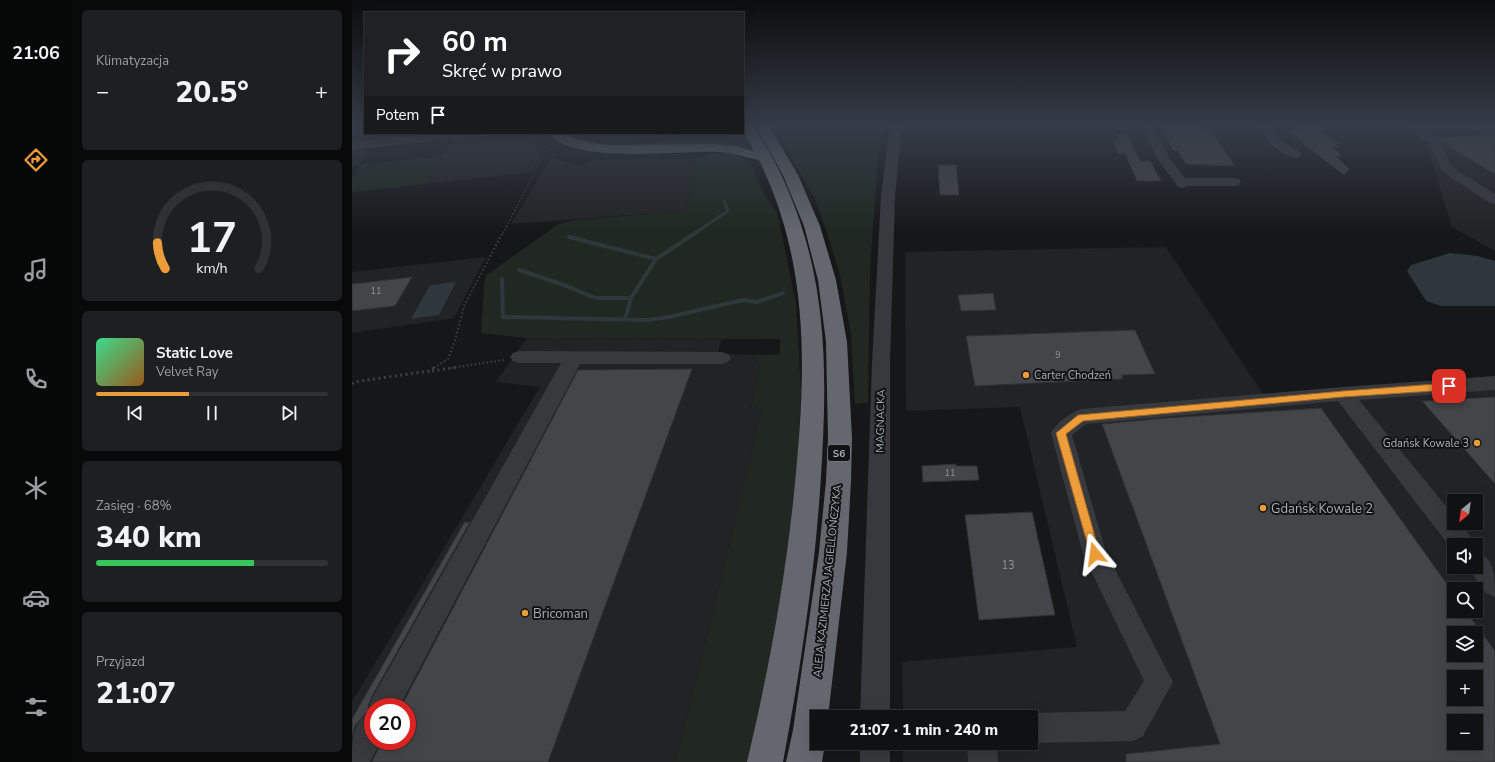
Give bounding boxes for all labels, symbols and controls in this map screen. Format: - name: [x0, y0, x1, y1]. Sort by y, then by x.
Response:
- text: 60 m: [442, 23, 508, 61]
- icon: right: [376, 28, 428, 80]
- text: 21:06: [12, 41, 60, 65]
- text: Klimatyzacja: [96, 52, 169, 70]
- text: Skręć w prawo: [442, 59, 562, 83]
- text: 20.5°: [175, 72, 249, 113]
- text: −: [96, 77, 109, 107]
- text: +: [315, 77, 328, 107]
- icon: arrive: [427, 104, 449, 126]
- text: Potem: [376, 105, 419, 125]
- icon: directions: [22, 146, 50, 174]
- text: 17: [187, 209, 237, 266]
- icon: music: [22, 256, 50, 284]
- text: km/h: [196, 258, 228, 277]
- house number: 11: [371, 285, 381, 297]
- text: Static Love: [156, 343, 233, 363]
- house number: 9: [1055, 349, 1061, 361]
- text: Velvet Ray: [156, 363, 218, 381]
- icon: phone: [22, 365, 50, 393]
- place label: Carter Chodzeń: [1034, 368, 1111, 383]
- pin: [1432, 369, 1466, 403]
- marker: Carter Chodzeń: [1021, 370, 1031, 380]
- icon: arrive: [1438, 375, 1460, 397]
- street label: MAGNACKA: [872, 389, 889, 453]
- icon: previous: [124, 402, 146, 424]
- icon: pause: [201, 402, 223, 424]
- icon: next: [278, 402, 300, 424]
- place label: Gdańsk Kowale 3: [1383, 436, 1469, 451]
- marker: Gdańsk Kowale 3: [1472, 438, 1482, 448]
- road number: S6: [828, 445, 850, 461]
- house number: 11: [945, 467, 955, 479]
- icon: climate: [22, 474, 50, 502]
- street label: ALEJA KAZIMIERZA JAGIELLOŃCZYKA: [809, 484, 845, 678]
- north arrow: [1447, 494, 1483, 530]
- map controls: [1447, 494, 1483, 750]
- text: Zasięg · 68%: [96, 497, 172, 515]
- place label: Gdańsk Kowale 2: [1271, 500, 1373, 518]
- marker: Gdańsk Kowale 2: [1258, 503, 1268, 513]
- text: 340 km: [96, 517, 202, 558]
- position arrow: [1074, 533, 1116, 575]
- button: sound: [1447, 538, 1483, 574]
- house number: 13: [1001, 558, 1015, 573]
- button: search: [1447, 582, 1483, 618]
- icon: car: [22, 584, 50, 612]
- place label: Bricoman: [533, 605, 588, 623]
- marker: Bricoman: [520, 608, 530, 618]
- button: layers: [1447, 626, 1483, 662]
- text: Przyjazd: [96, 653, 145, 671]
- button: +: [1447, 670, 1483, 706]
- text: 21:07: [96, 673, 176, 714]
- icon: filters: [22, 693, 50, 721]
- speed limit sign: 20: [364, 698, 416, 750]
- button: −: [1447, 714, 1483, 750]
- text: 21:07 · 1 min · 240 m: [850, 720, 998, 740]

